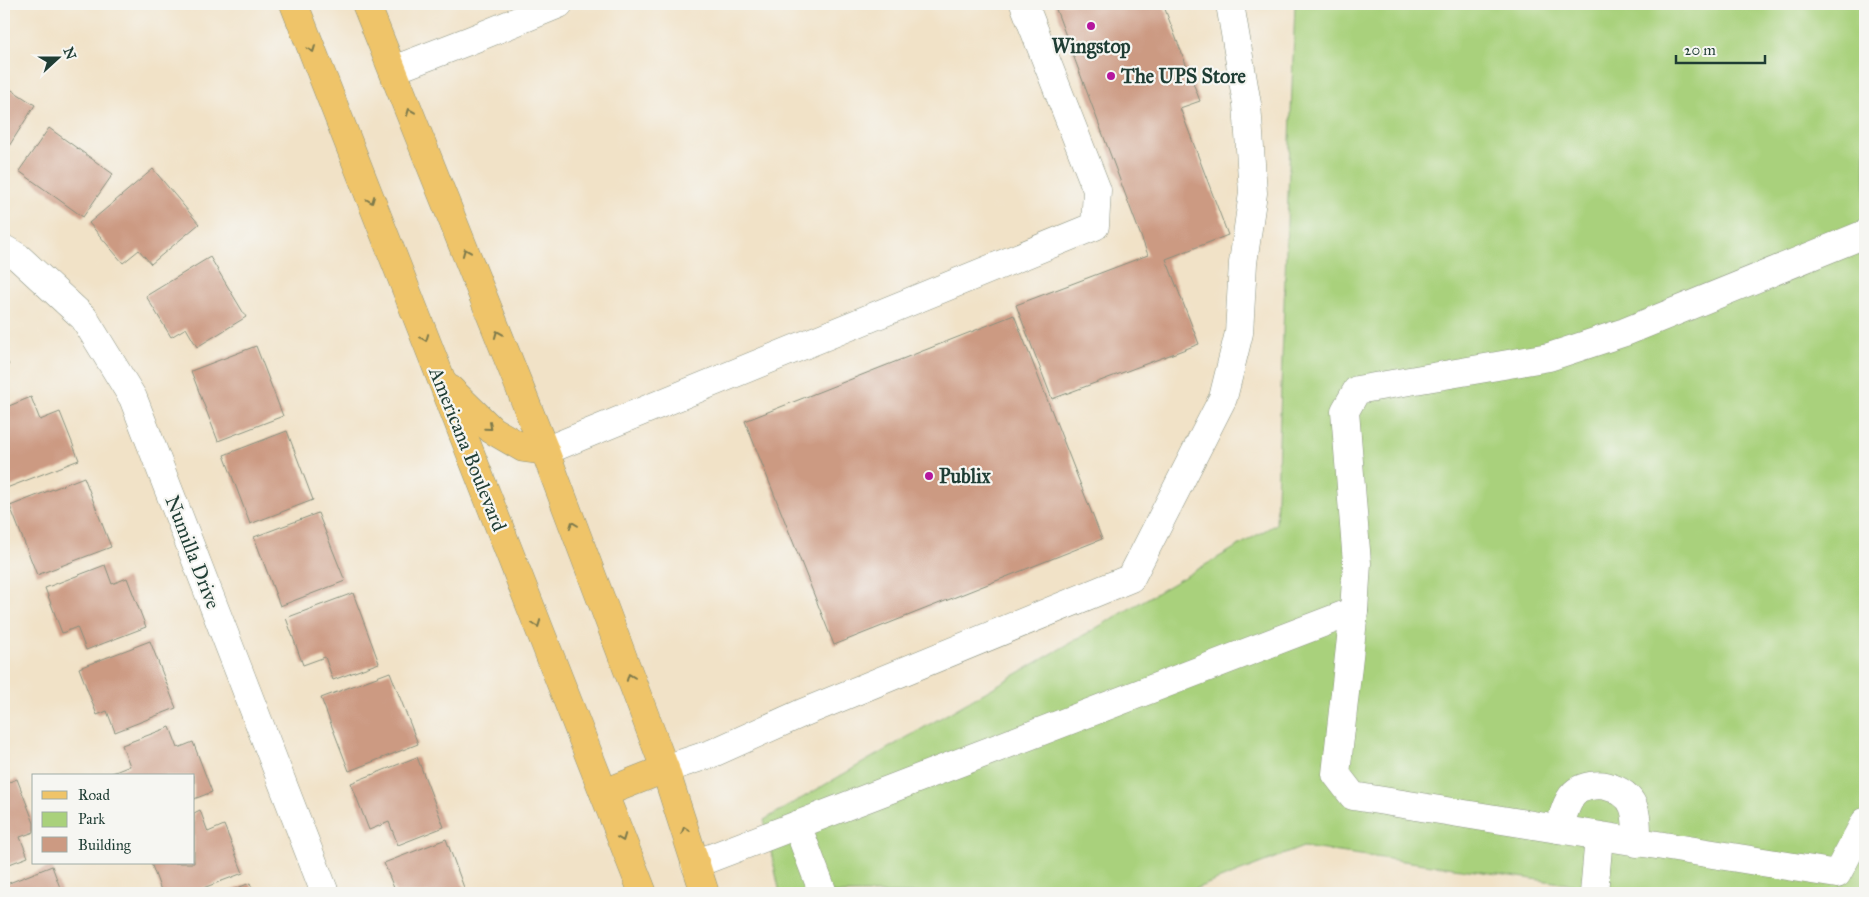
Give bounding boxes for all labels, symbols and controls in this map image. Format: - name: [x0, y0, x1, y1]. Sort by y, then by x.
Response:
- marker: Wingstop: [1085, 20, 1097, 32]
- north arrow: [32, 32, 82, 82]
- scale bar: [1676, 32, 1765, 64]
- place label: Wingstop: [1051, 34, 1131, 59]
- text: 20 m: [1684, 41, 1716, 59]
- one-way arrow: [306, 44, 316, 53]
- text: N: [60, 45, 80, 62]
- place label: The UPS Store: [1120, 64, 1247, 88]
- marker: The UPS Store: [1105, 70, 1117, 82]
- one-way arrow: [406, 108, 416, 117]
- one-way arrow: [365, 196, 375, 204]
- one-way arrow: [461, 248, 471, 256]
- one-way arrow: [494, 330, 505, 339]
- one-way arrow: [418, 333, 429, 342]
- street label: Americana Boulevard: [424, 362, 512, 535]
- one-way arrow: [483, 421, 492, 429]
- place label: Publix: [939, 464, 992, 488]
- marker: Publix: [923, 470, 935, 482]
- street label: Numilla Drive: [160, 492, 226, 612]
- one-way arrow: [569, 521, 579, 530]
- one-way arrow: [531, 619, 542, 628]
- one-way arrow: [626, 673, 636, 682]
- legend: [32, 774, 195, 864]
- text: Road: [78, 786, 110, 804]
- text: Park: [78, 810, 105, 828]
- one-way arrow: [680, 827, 690, 835]
- one-way arrow: [615, 833, 626, 842]
- text: Building: [78, 836, 132, 854]

